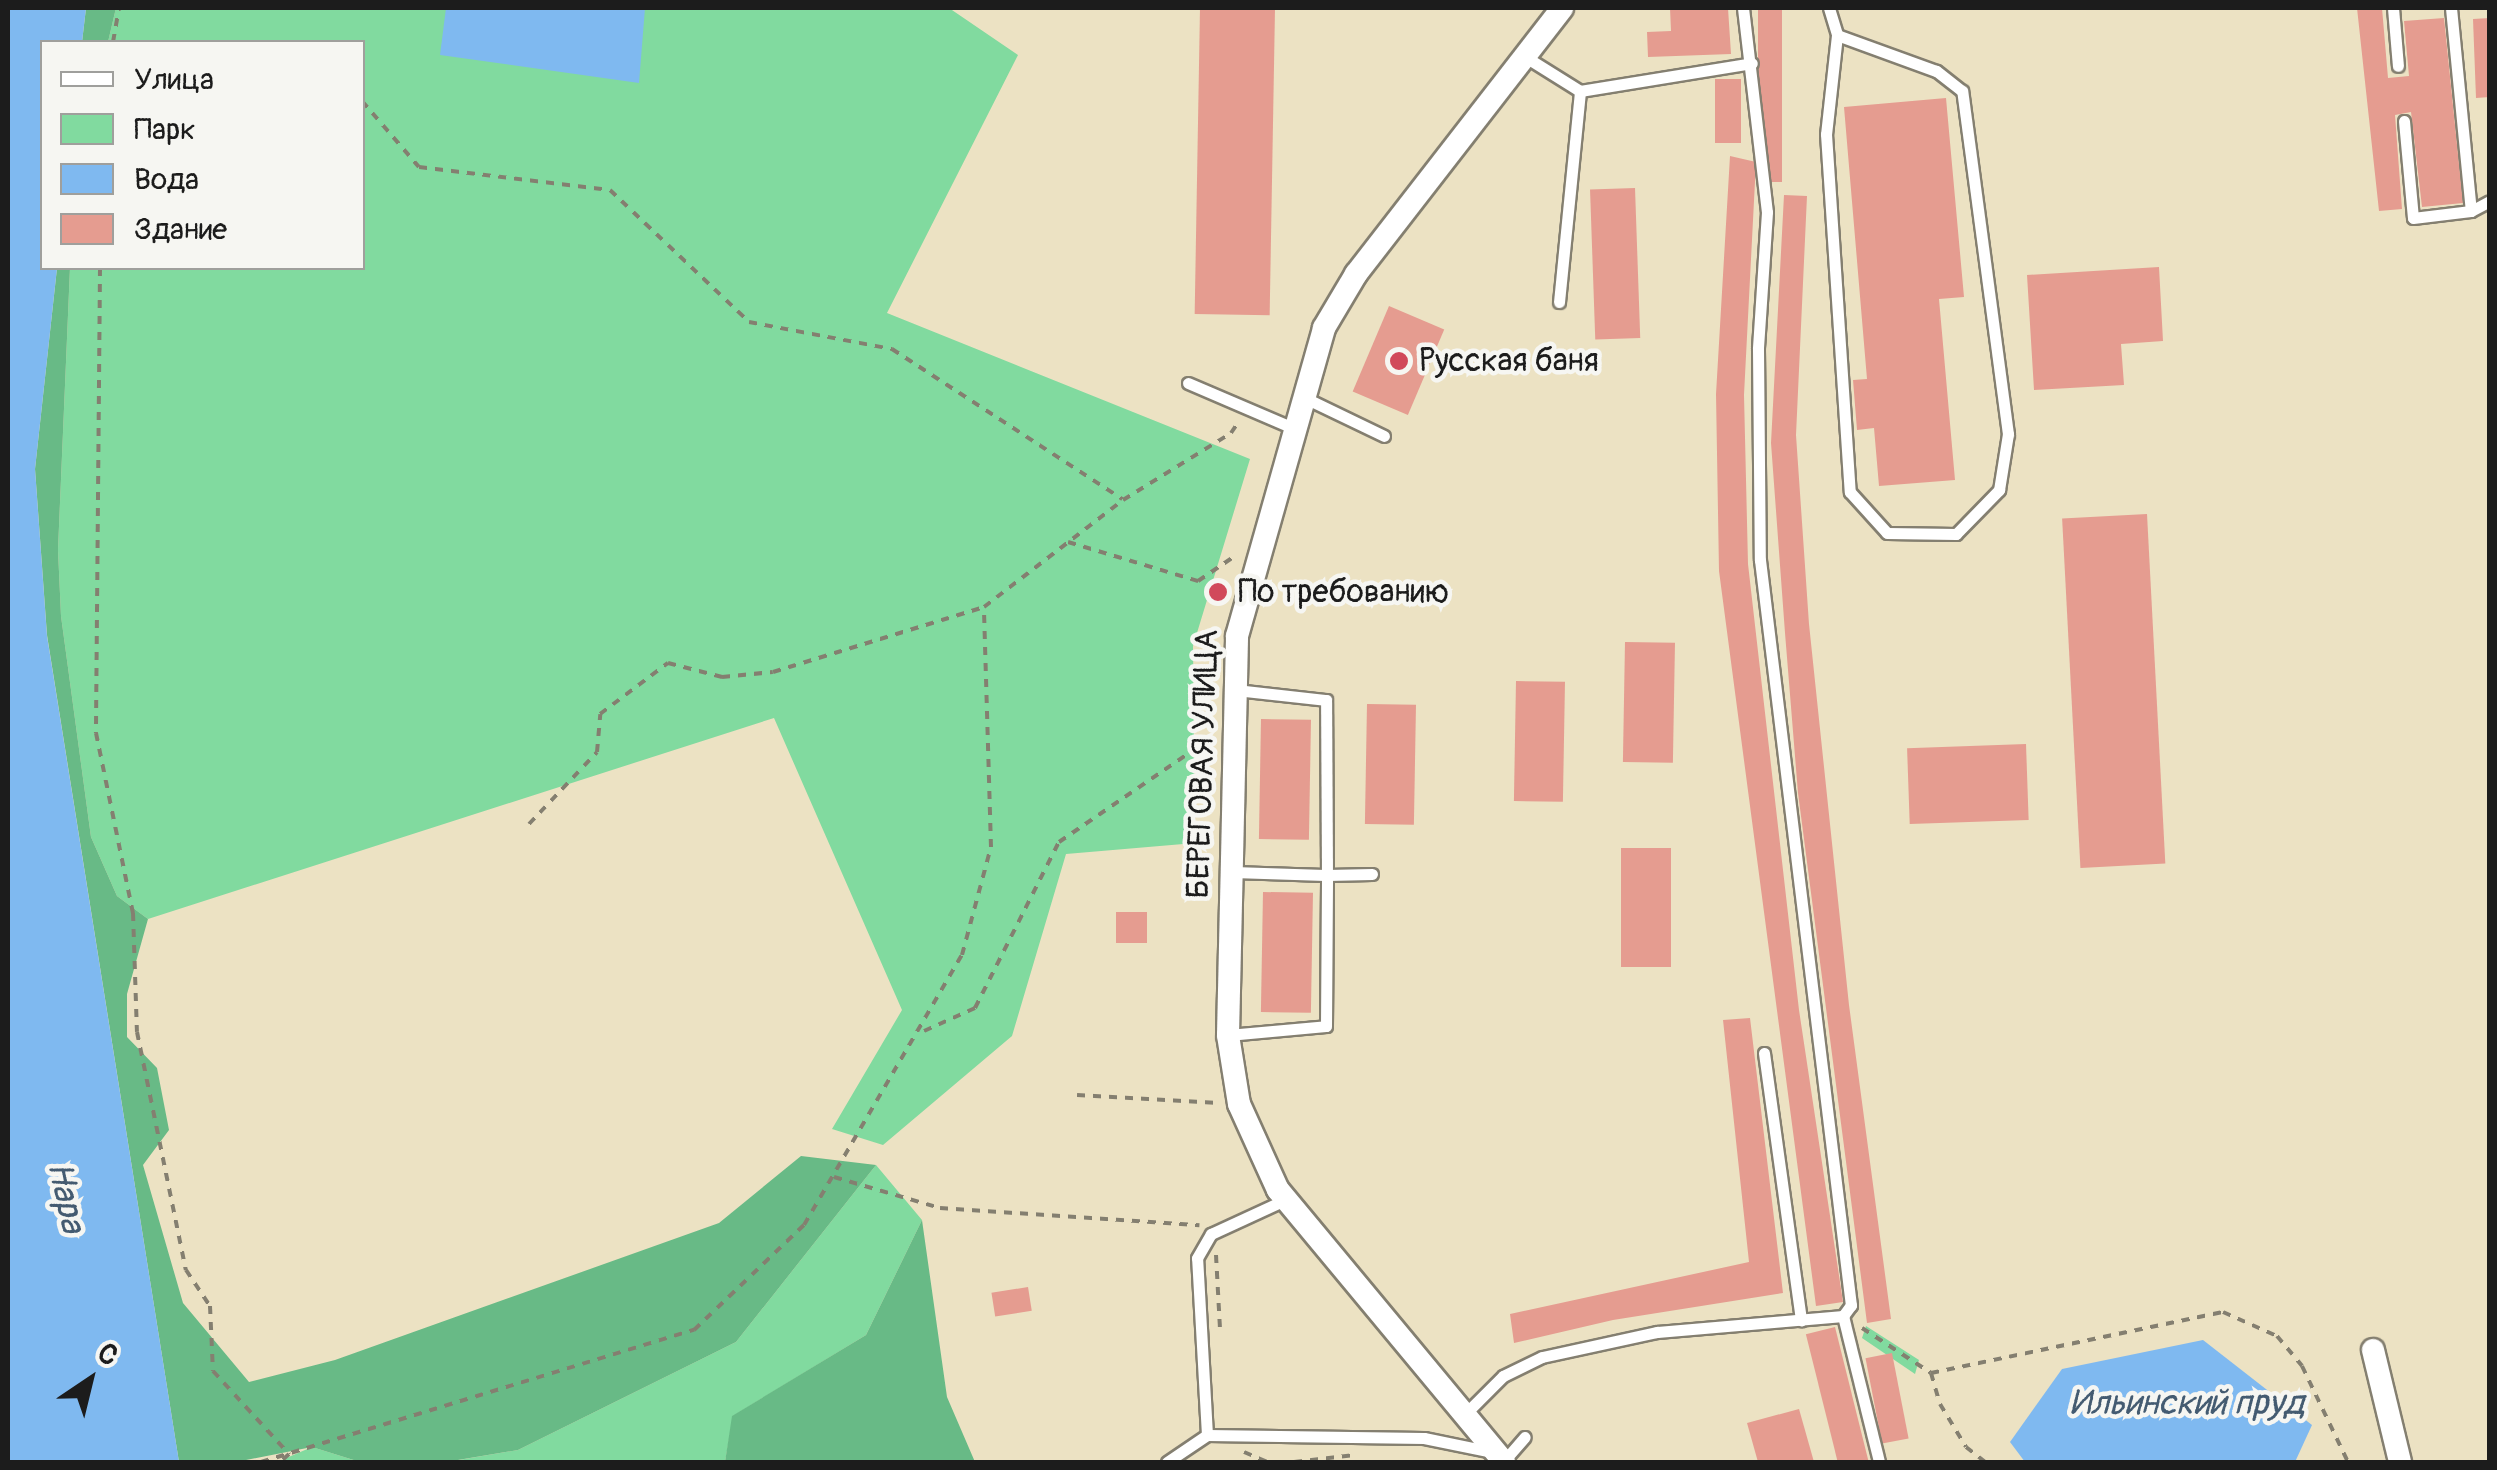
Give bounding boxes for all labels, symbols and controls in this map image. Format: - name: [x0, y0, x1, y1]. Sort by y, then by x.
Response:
- legend: [40, 40, 365, 270]
- text: Улица: [134, 61, 214, 98]
- text: Парк: [134, 111, 196, 148]
- text: Вода: [134, 161, 199, 198]
- text: Здание: [134, 211, 227, 248]
- place label: Русская баня: [1419, 342, 1599, 380]
- marker: Русская баня: [1388, 350, 1410, 372]
- place label: По требованию: [1238, 573, 1450, 611]
- marker: По требованию: [1207, 581, 1229, 603]
- street label: БЕРЕГОВАЯ УЛИЦА: [1179, 629, 1227, 899]
- water label: Нара: [38, 1158, 94, 1236]
- north arrow: [40, 1330, 140, 1430]
- text: С: [90, 1336, 125, 1374]
- water label: Ильинский пруд: [2070, 1382, 2304, 1424]

